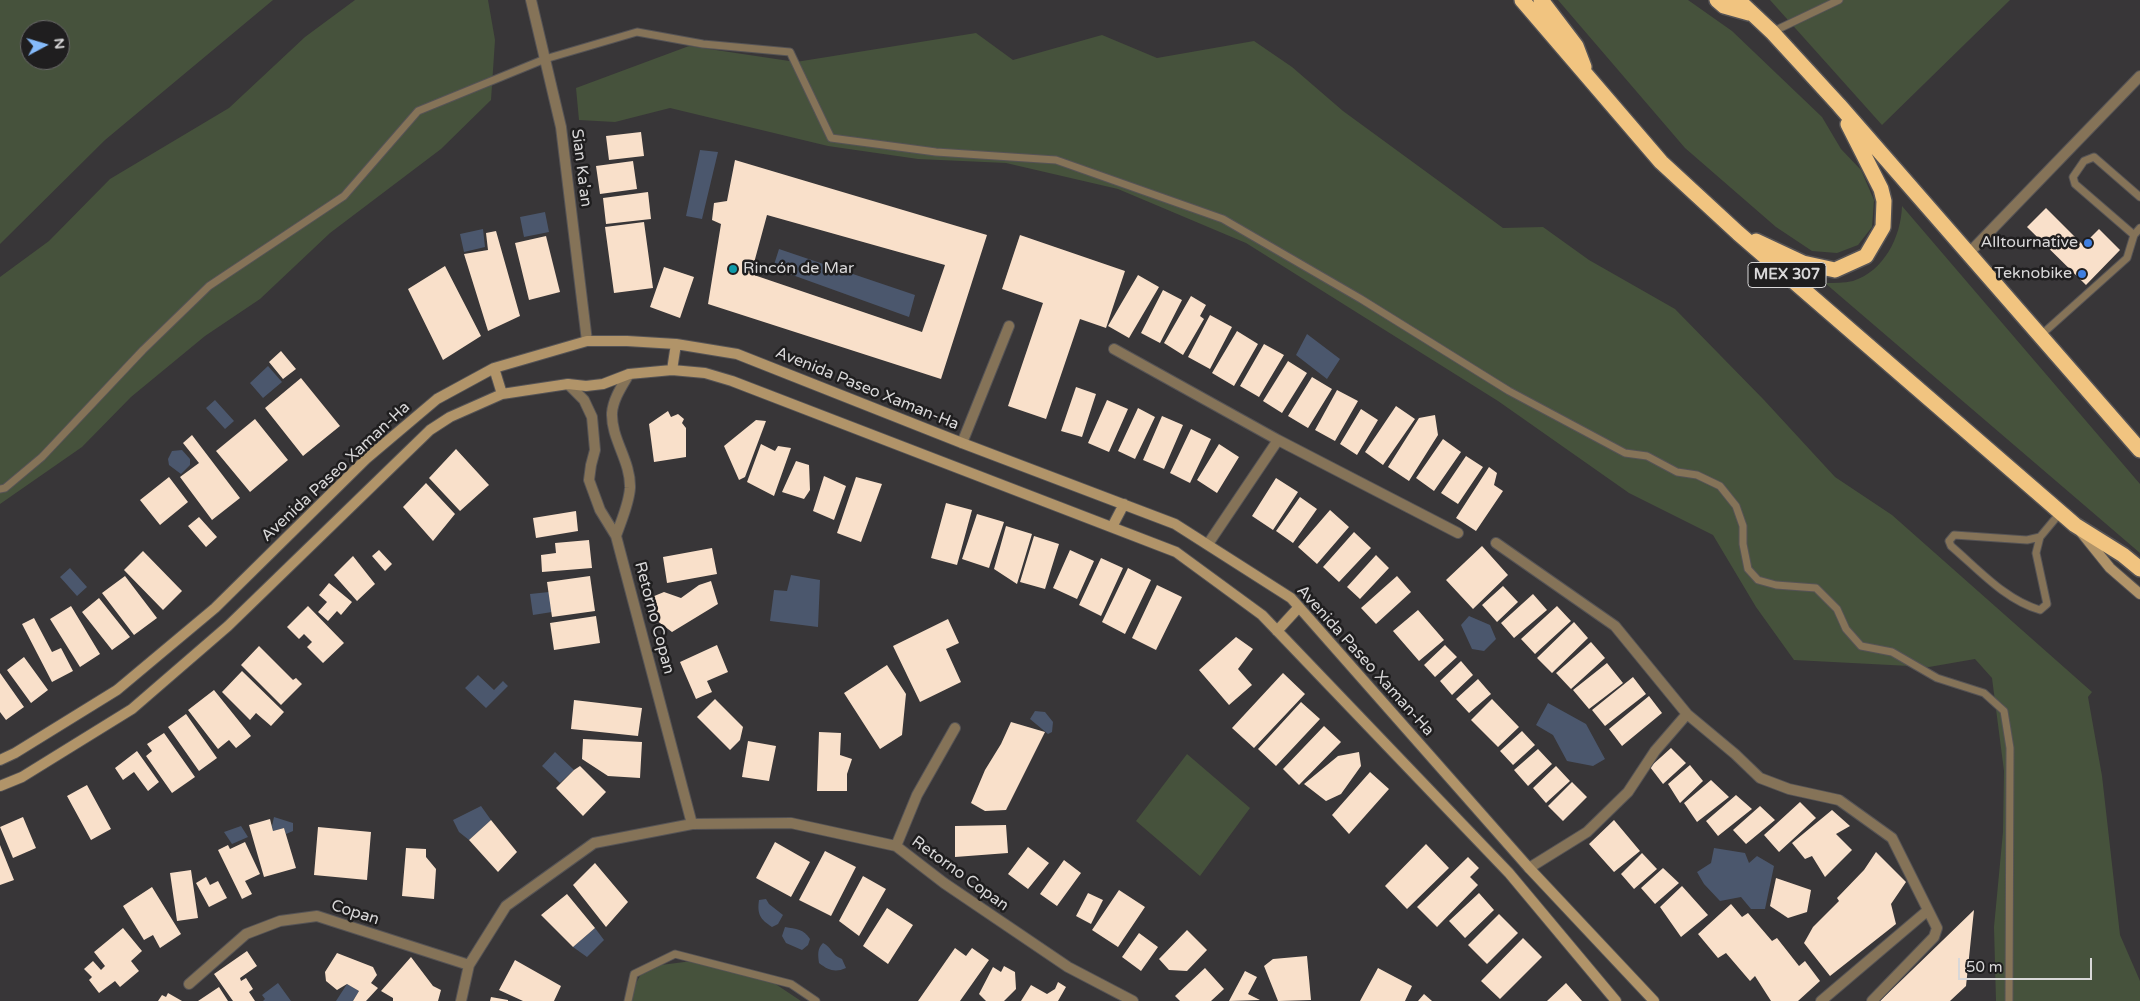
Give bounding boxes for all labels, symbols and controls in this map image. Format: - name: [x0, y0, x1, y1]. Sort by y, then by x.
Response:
- north arrow: [20, 20, 70, 70]
- text: N: [50, 37, 68, 50]
- street label: Sian Ka'an: [567, 128, 595, 208]
- place label: Alltournative: [1981, 233, 2078, 253]
- marker: Alltournative: [2082, 237, 2094, 249]
- place label: Rincón de Mar: [743, 259, 854, 279]
- road number: MEX 307: [1748, 262, 1826, 288]
- marker: Rincón de Mar: [727, 263, 739, 275]
- place label: Teknobike: [1994, 264, 2072, 284]
- marker: Teknobike: [2076, 268, 2088, 280]
- street label: Avenida Paseo Xaman-Ha: [772, 343, 962, 435]
- street label: Avenida Paseo Xaman-Ha: [258, 398, 414, 546]
- street label: Retorno Copan: [630, 560, 678, 676]
- street label: Avenida Paseo Xaman-Ha: [1292, 582, 1438, 740]
- street label: Retorno Copan: [908, 832, 1012, 916]
- street label: Copan: [329, 896, 381, 930]
- scale bar: [1960, 948, 2094, 980]
- text: 50 m: [1966, 958, 2003, 976]

